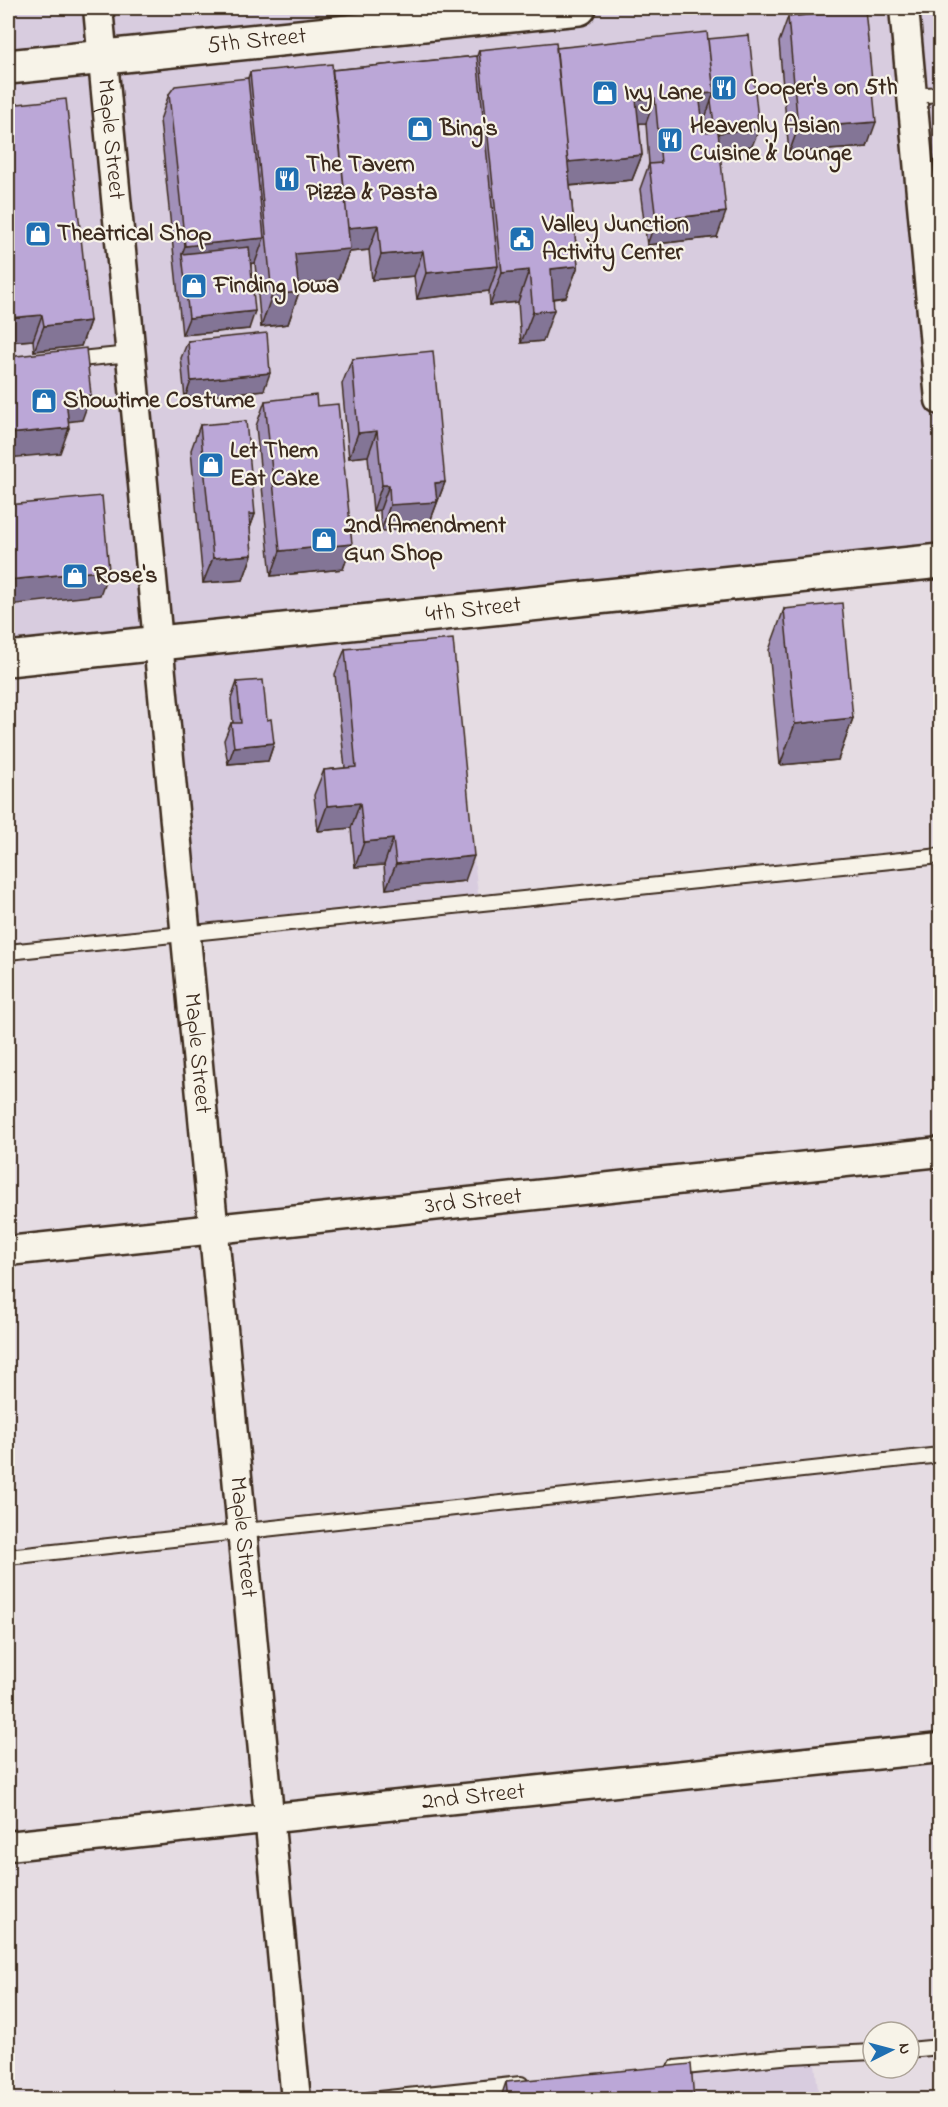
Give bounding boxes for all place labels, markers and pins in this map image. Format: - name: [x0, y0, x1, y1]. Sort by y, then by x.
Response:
- place label: Cooper's on 5th: [744, 71, 898, 106]
- restaurant icon: Cooper's on 5th: [709, 73, 739, 103]
- place label: Ivy Lane: [624, 76, 704, 112]
- shop icon: Ivy Lane: [590, 78, 620, 108]
- place label: Heavenly Asian Cuisine & Lounge: [690, 109, 853, 173]
- place label: Bing's: [439, 112, 498, 148]
- shop icon: Bing's: [405, 114, 435, 144]
- restaurant icon: Heavenly Asian Cuisine & Lounge: [655, 125, 685, 155]
- place label: The Tavern Pizza & Pasta: [306, 148, 438, 211]
- restaurant icon: The Tavern Pizza & Pasta: [272, 164, 302, 194]
- place label: Valley Junction Activity Center: [541, 208, 689, 272]
- place label: Theatrical Shop: [57, 217, 212, 252]
- shop icon: Theatrical Shop: [23, 219, 53, 249]
- public building icon: Valley Junction Activity Center: [507, 224, 537, 254]
- place label: Finding Iowa: [213, 269, 339, 305]
- shop icon: Finding Iowa: [179, 271, 209, 301]
- place label: Showtime Costume: [63, 384, 256, 419]
- shop icon: Showtime Costume: [29, 386, 59, 416]
- place label: Let Them Eat Cake: [230, 434, 320, 497]
- shop icon: Let Them Eat Cake: [196, 450, 226, 480]
- place label: 2nd Amendment Gun Shop: [343, 509, 507, 572]
- shop icon: 2nd Amendment Gun Shop: [309, 525, 339, 555]
- place label: Rose's: [94, 559, 157, 594]
- shop icon: Rose's: [60, 561, 90, 591]

